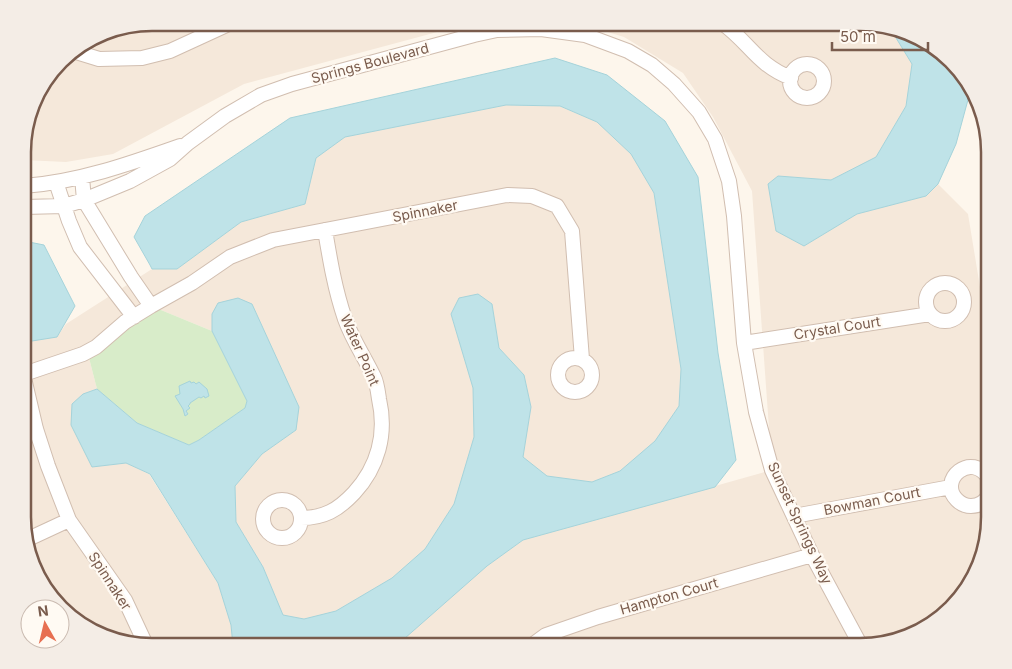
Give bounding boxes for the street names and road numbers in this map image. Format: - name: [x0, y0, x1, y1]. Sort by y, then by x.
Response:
- street label: Springs Boulevard: [309, 39, 431, 86]
- street label: Spinnaker: [391, 196, 459, 225]
- street label: Water Point: [337, 312, 384, 388]
- street label: Crystal Court: [792, 312, 882, 343]
- street label: Sunset Springs Way: [765, 459, 836, 587]
- street label: Bowman Court: [822, 483, 922, 518]
- street label: Spinnaker: [85, 548, 136, 613]
- street label: Hampton Court: [618, 573, 720, 618]

